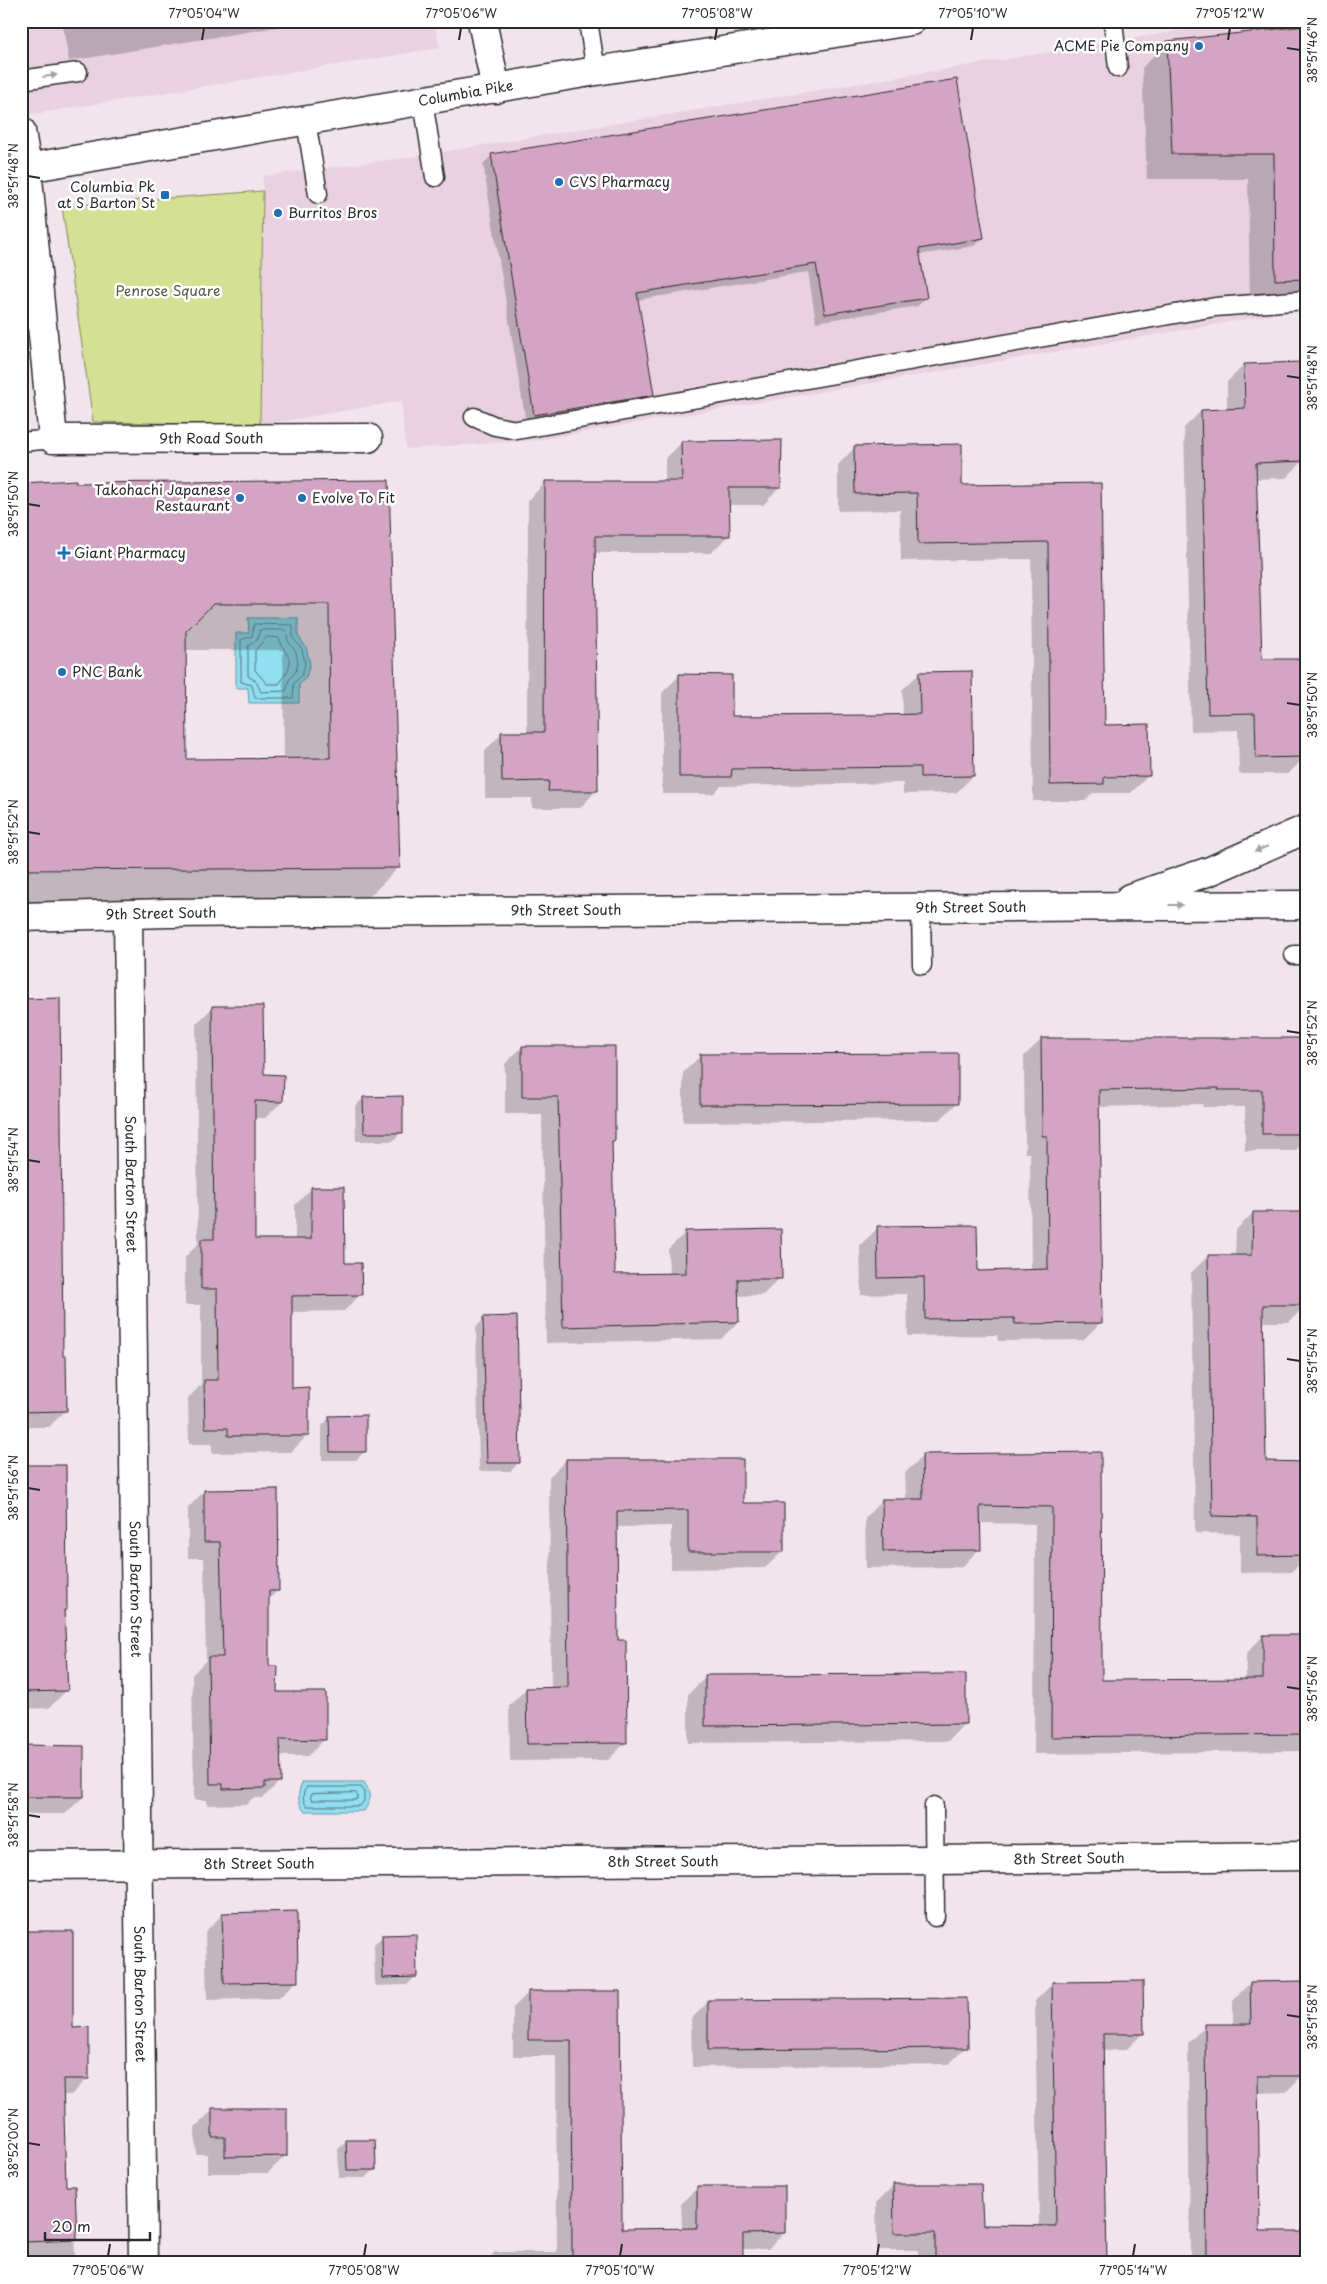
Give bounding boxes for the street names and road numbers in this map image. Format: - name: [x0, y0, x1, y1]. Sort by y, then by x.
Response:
- street label: Columbia Pike: [416, 74, 515, 111]
- street label: 9th Road South: [159, 427, 263, 449]
- street label: 9th Street South: [916, 896, 1026, 918]
- street label: 9th Street South: [511, 899, 621, 921]
- street label: 9th Street South: [105, 902, 216, 925]
- street label: South Barton Street: [120, 1116, 143, 1253]
- street label: South Barton Street: [125, 1520, 147, 1658]
- street label: 8th Street South: [1013, 1847, 1125, 1869]
- street label: 8th Street South: [607, 1850, 719, 1872]
- street label: 8th Street South: [203, 1852, 315, 1874]
- street label: South Barton Street: [129, 1925, 152, 2063]

